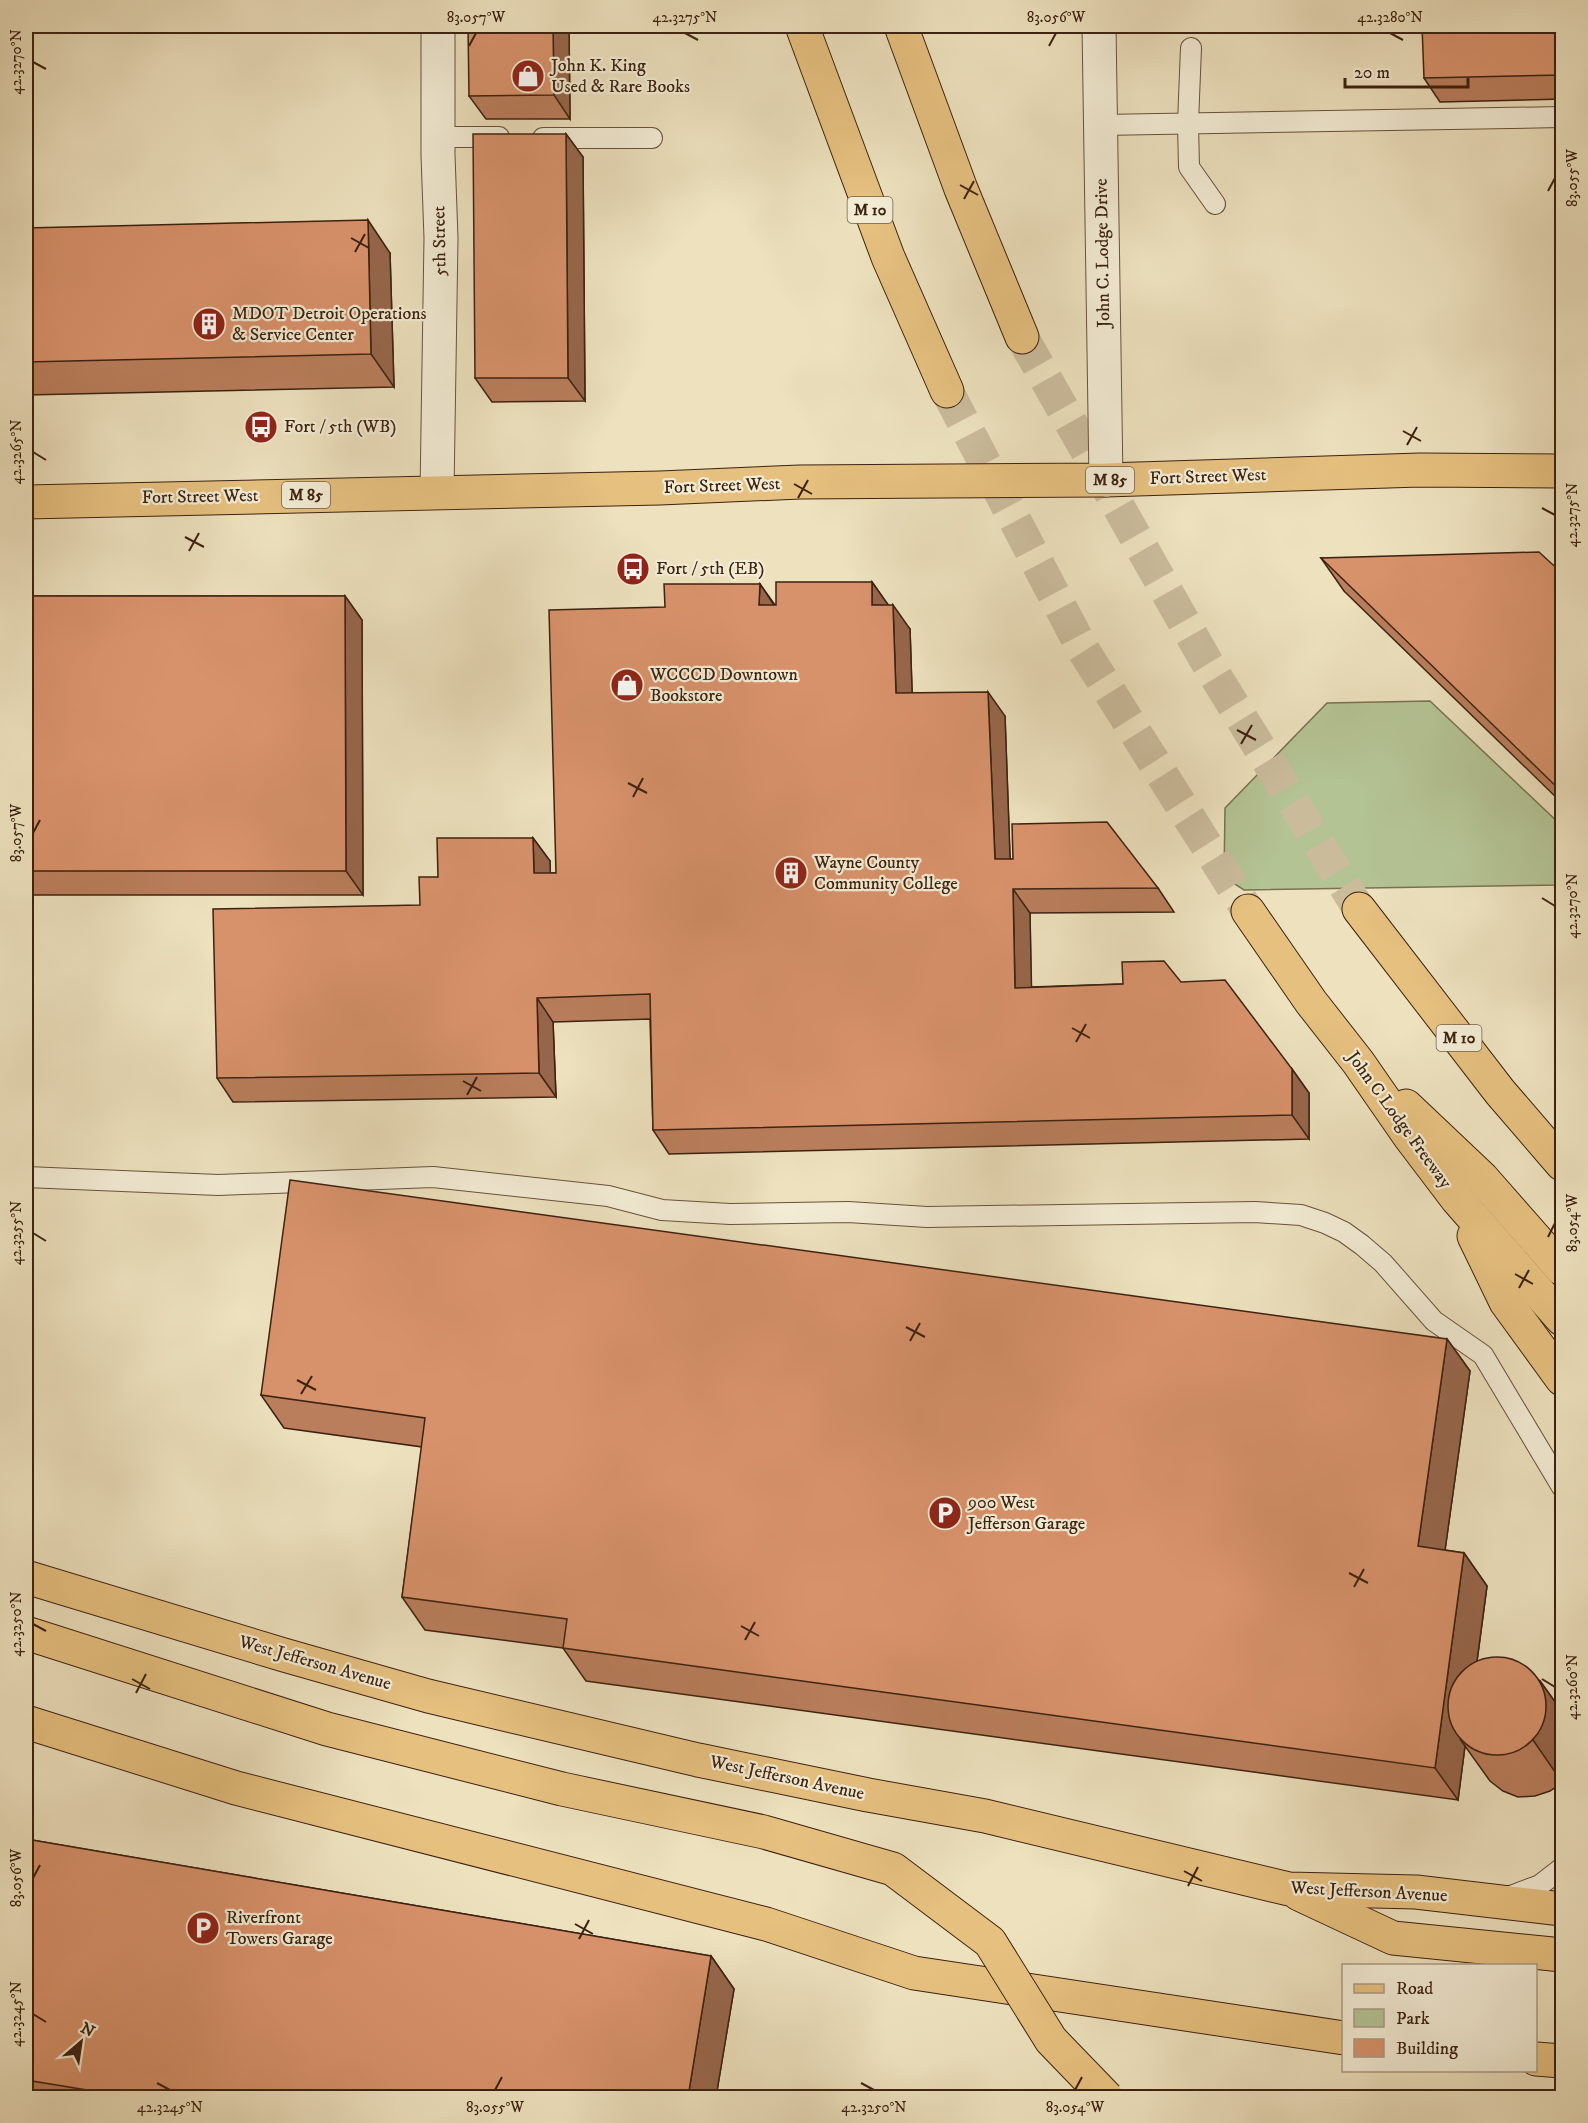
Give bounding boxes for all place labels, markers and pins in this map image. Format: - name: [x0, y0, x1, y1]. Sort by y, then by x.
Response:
- place label: John K. King Used & Rare Books: [549, 55, 690, 98]
- shop icon: John K. King Used & Rare Books: [510, 58, 546, 94]
- place label: MDOT Detroit Operations & Service Center: [232, 303, 427, 346]
- building icon: MDOT Detroit Operations & Service Center: [191, 306, 227, 342]
- bus stop icon: Fort / 5th (WB): [243, 409, 279, 445]
- place label: Fort / 5th (WB): [284, 416, 396, 438]
- bus stop icon: Fort / 5th (EB): [615, 551, 651, 587]
- place label: Fort / 5th (EB): [656, 558, 764, 580]
- place label: WCCCD Downtown Bookstore: [649, 664, 798, 707]
- shop icon: WCCCD Downtown Bookstore: [609, 667, 645, 703]
- place label: Wayne County Community College: [813, 852, 958, 895]
- building icon: Wayne County Community College: [773, 855, 809, 891]
- place label: 900 West Jefferson Garage: [966, 1492, 1085, 1535]
- parking icon: 900 West Jefferson Garage: [927, 1495, 963, 1531]
- place label: Riverfront Towers Garage: [226, 1907, 333, 1950]
- parking icon: Riverfront Towers Garage: [185, 1910, 221, 1946]

